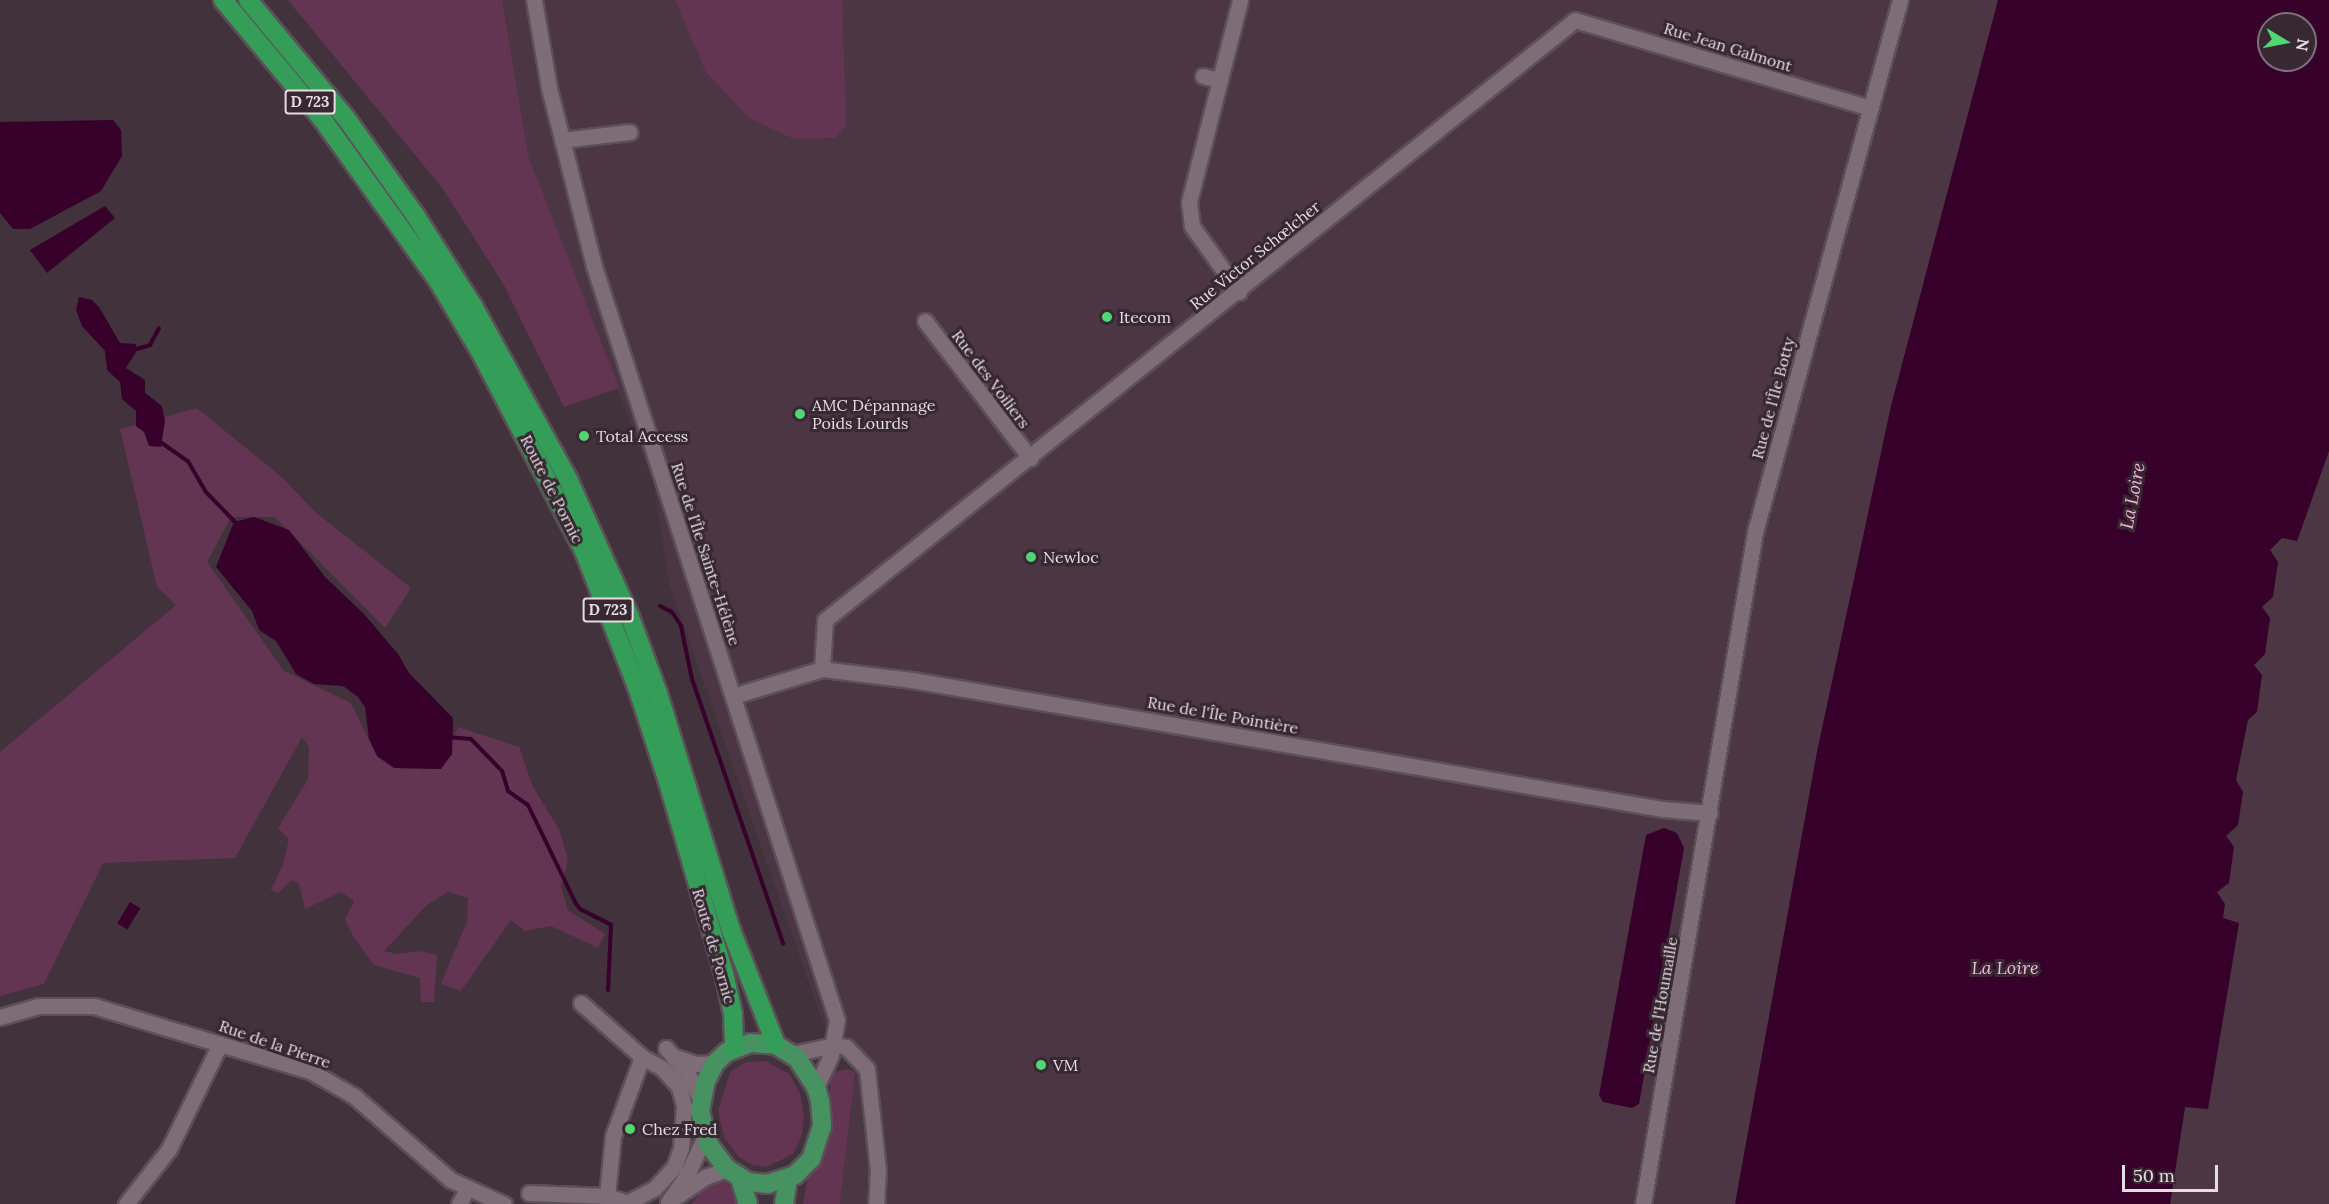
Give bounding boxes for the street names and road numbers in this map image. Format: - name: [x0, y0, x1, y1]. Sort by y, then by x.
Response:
- street label: Rue Jean Galmont: [1661, 18, 1795, 76]
- road number: D 723: [284, 90, 336, 114]
- street label: Rue Victor Schœlcher: [1186, 197, 1324, 313]
- street label: Rue des Voiliers: [948, 326, 1034, 432]
- street label: Rue de l'Île Botty: [1747, 335, 1799, 461]
- street label: Route de Pornic: [516, 432, 588, 546]
- street label: Rue de l'Île Sainte-Hélène: [667, 460, 745, 648]
- road number: D 723: [582, 598, 634, 622]
- street label: Rue de l'Île Pointière: [1146, 692, 1300, 738]
- street label: Route de Pornic: [688, 886, 740, 1006]
- street label: Rue de l'Houmaille: [1639, 935, 1681, 1075]
- street label: Rue de la Pierre: [217, 1016, 333, 1072]

